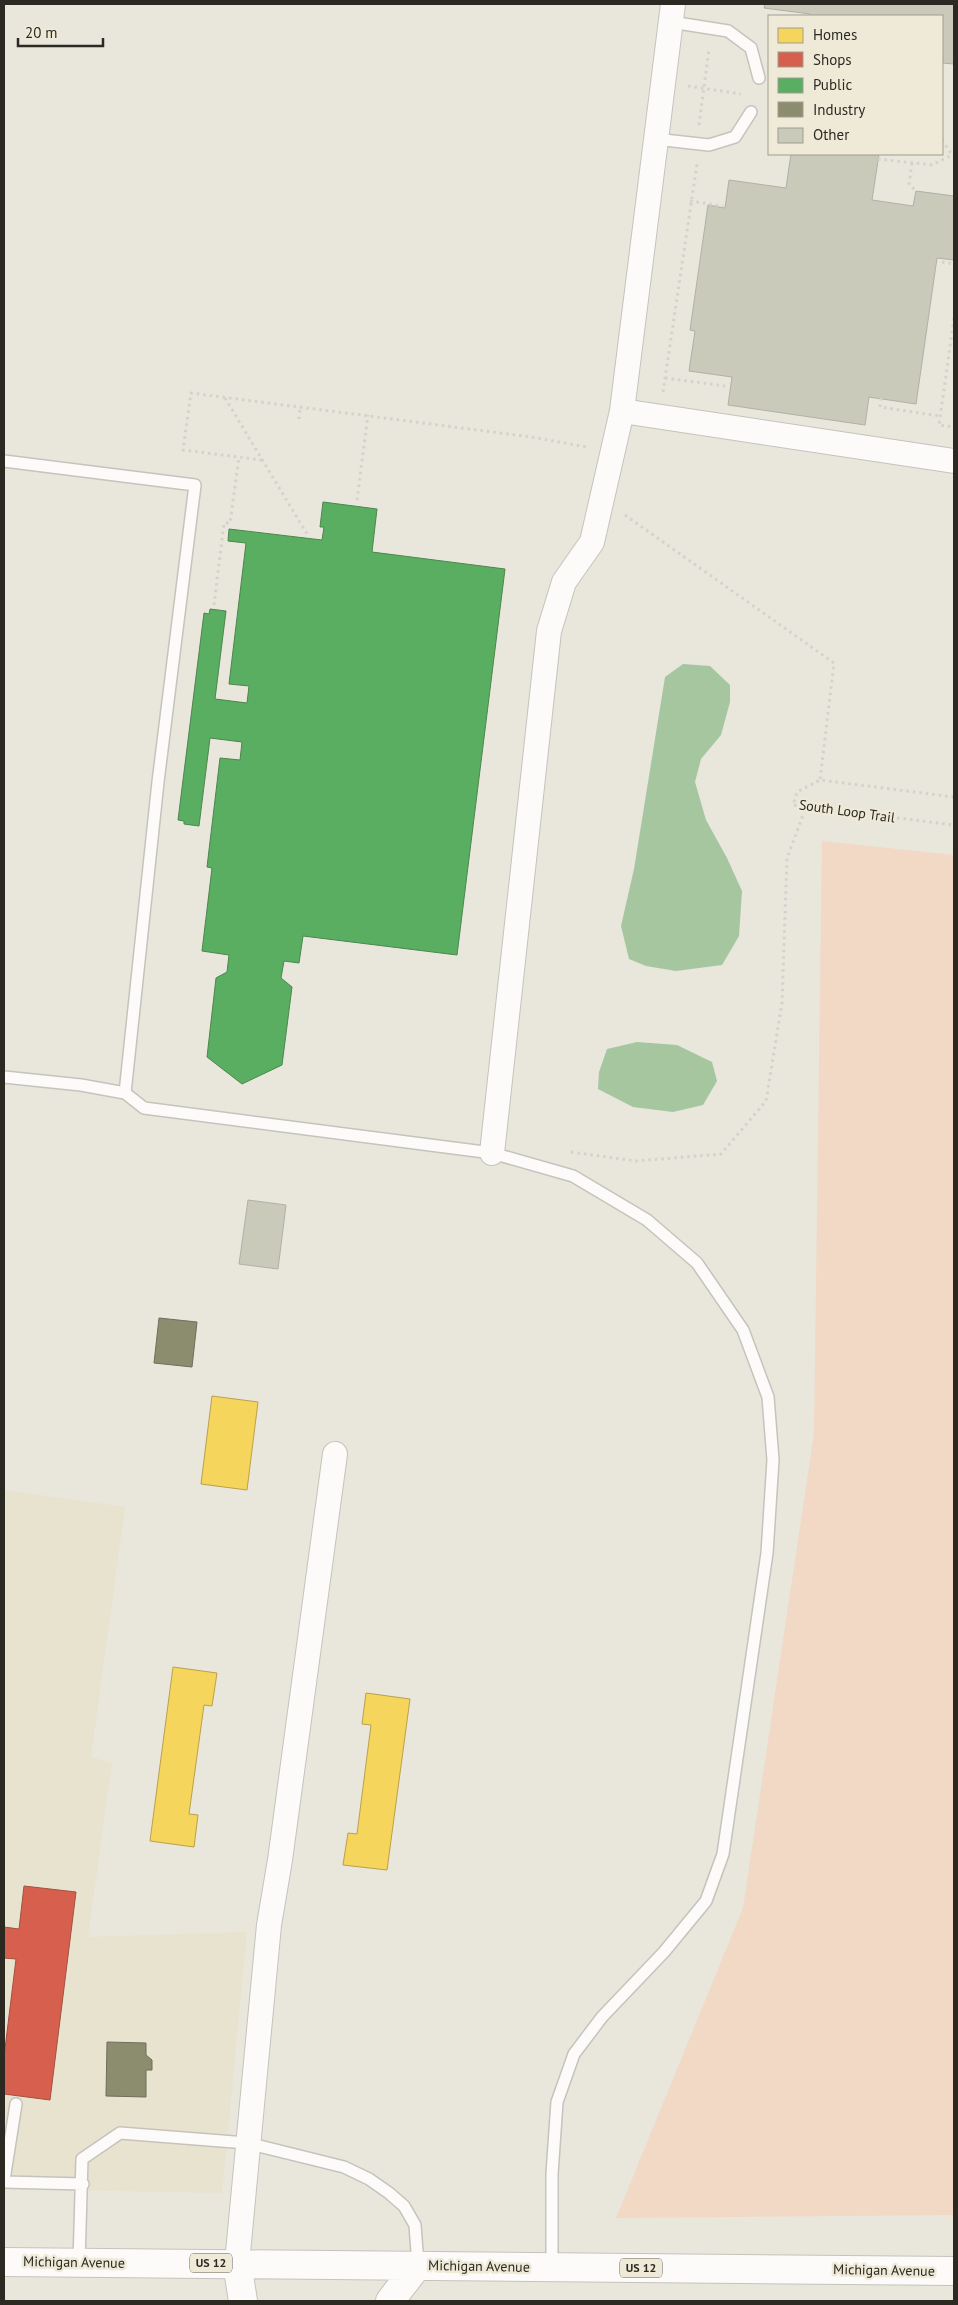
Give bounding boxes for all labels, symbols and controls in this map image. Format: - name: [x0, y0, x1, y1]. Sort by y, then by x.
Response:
- scale bar: [18, 15, 102, 47]
- legend: [768, 15, 943, 155]
- text: 20 m: [25, 23, 58, 42]
- text: Homes: [813, 25, 857, 44]
- text: Shops: [813, 50, 852, 69]
- text: Public: [813, 75, 852, 94]
- text: Industry: [813, 100, 865, 119]
- text: Other: [813, 125, 849, 144]
- street label: South Loop Trail: [798, 795, 896, 827]
- street label: Michigan Avenue: [23, 2252, 125, 2272]
- road number: US 12: [190, 2254, 232, 2272]
- street label: Michigan Avenue: [428, 2256, 530, 2276]
- road number: US 12: [620, 2258, 662, 2278]
- street label: Michigan Avenue: [833, 2260, 935, 2280]

